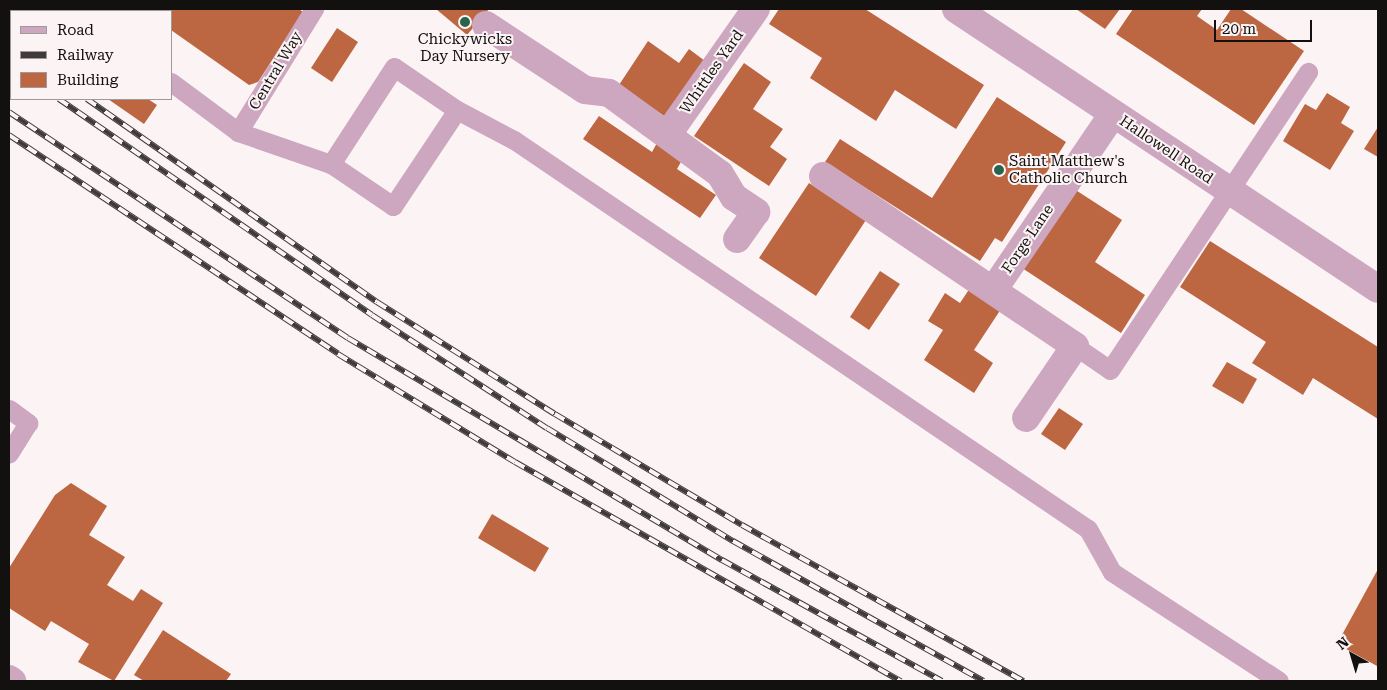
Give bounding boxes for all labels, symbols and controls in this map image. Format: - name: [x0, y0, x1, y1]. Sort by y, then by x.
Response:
- legend: [10, 10, 172, 100]
- scale bar: [1217, 10, 1314, 42]
- marker: Chickywicks Day Nursery: [459, 16, 471, 28]
- text: 20 m: [1222, 20, 1256, 38]
- text: Road: [57, 21, 94, 39]
- street label: Whittles Yard: [677, 27, 747, 117]
- street label: Central Way: [246, 29, 306, 113]
- place label: Chickywicks Day Nursery: [418, 30, 512, 65]
- text: Railway: [57, 46, 114, 64]
- text: Building: [57, 71, 118, 89]
- street label: Hallowell Road: [1116, 112, 1216, 188]
- place label: Saint Matthew's Catholic Church: [1009, 152, 1128, 187]
- marker: Saint Matthew's Catholic Church: [993, 164, 1005, 176]
- street label: Forge Lane: [998, 201, 1058, 277]
- north arrow: [1327, 630, 1377, 680]
- text: N: [1333, 634, 1352, 653]

